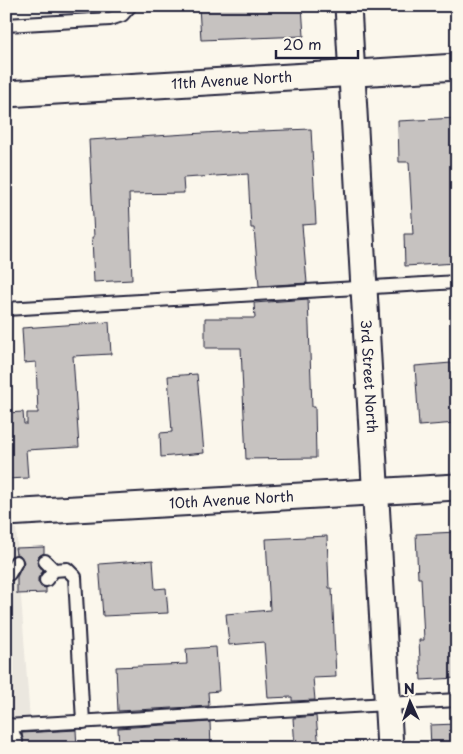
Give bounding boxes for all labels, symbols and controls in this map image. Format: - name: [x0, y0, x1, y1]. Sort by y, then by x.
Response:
- scale bar: [276, 28, 358, 60]
- text: 20 m: [283, 32, 322, 55]
- street label: 11th Avenue North: [171, 66, 293, 94]
- street label: 3rd Street North: [356, 319, 383, 434]
- street label: 10th Avenue North: [169, 485, 295, 514]
- north arrow: [386, 676, 436, 726]
- text: N: [403, 678, 415, 699]

